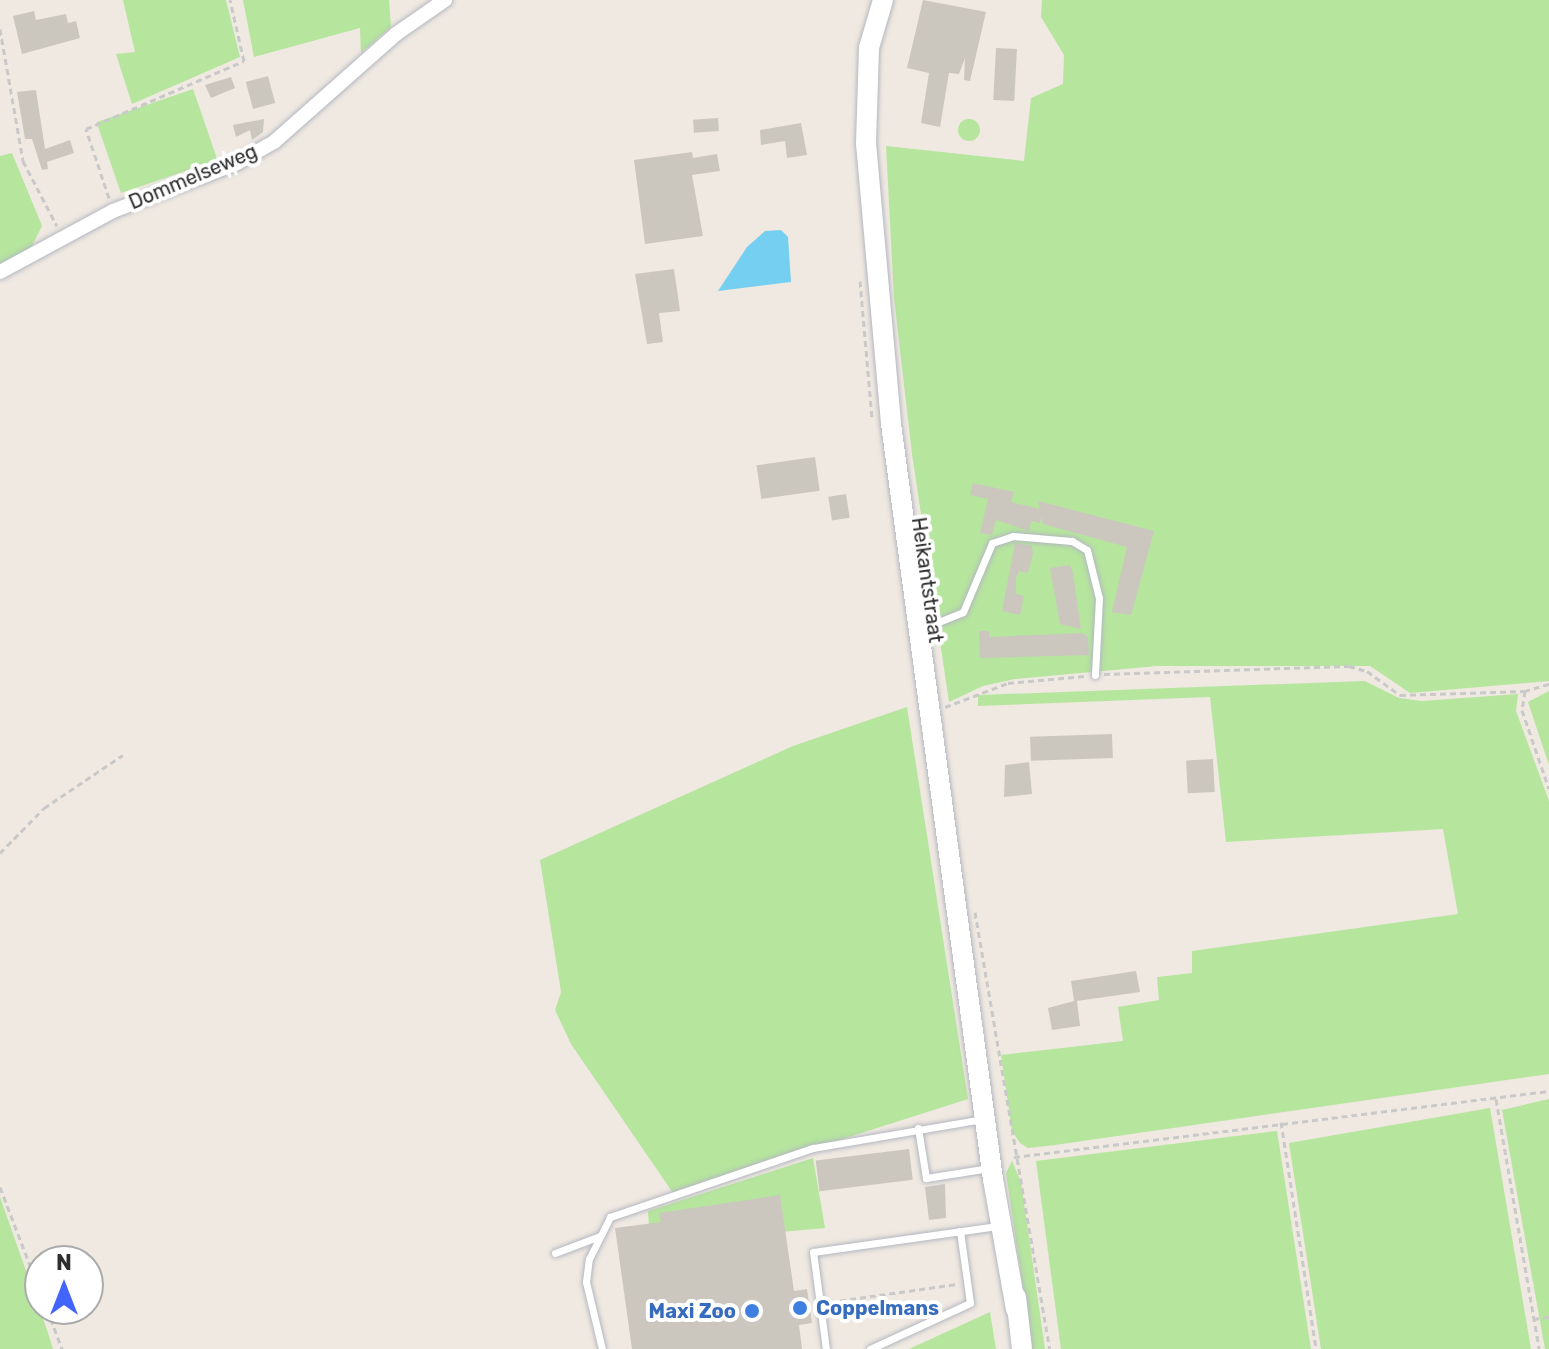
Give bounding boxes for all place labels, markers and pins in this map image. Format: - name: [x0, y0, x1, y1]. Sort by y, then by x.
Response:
- place label: Coppelmans: [816, 1296, 939, 1320]
- place label: Maxi Zoo: [649, 1299, 736, 1323]
- marker: Coppelmans: [791, 1299, 809, 1317]
- marker: Maxi Zoo: [743, 1302, 761, 1320]

